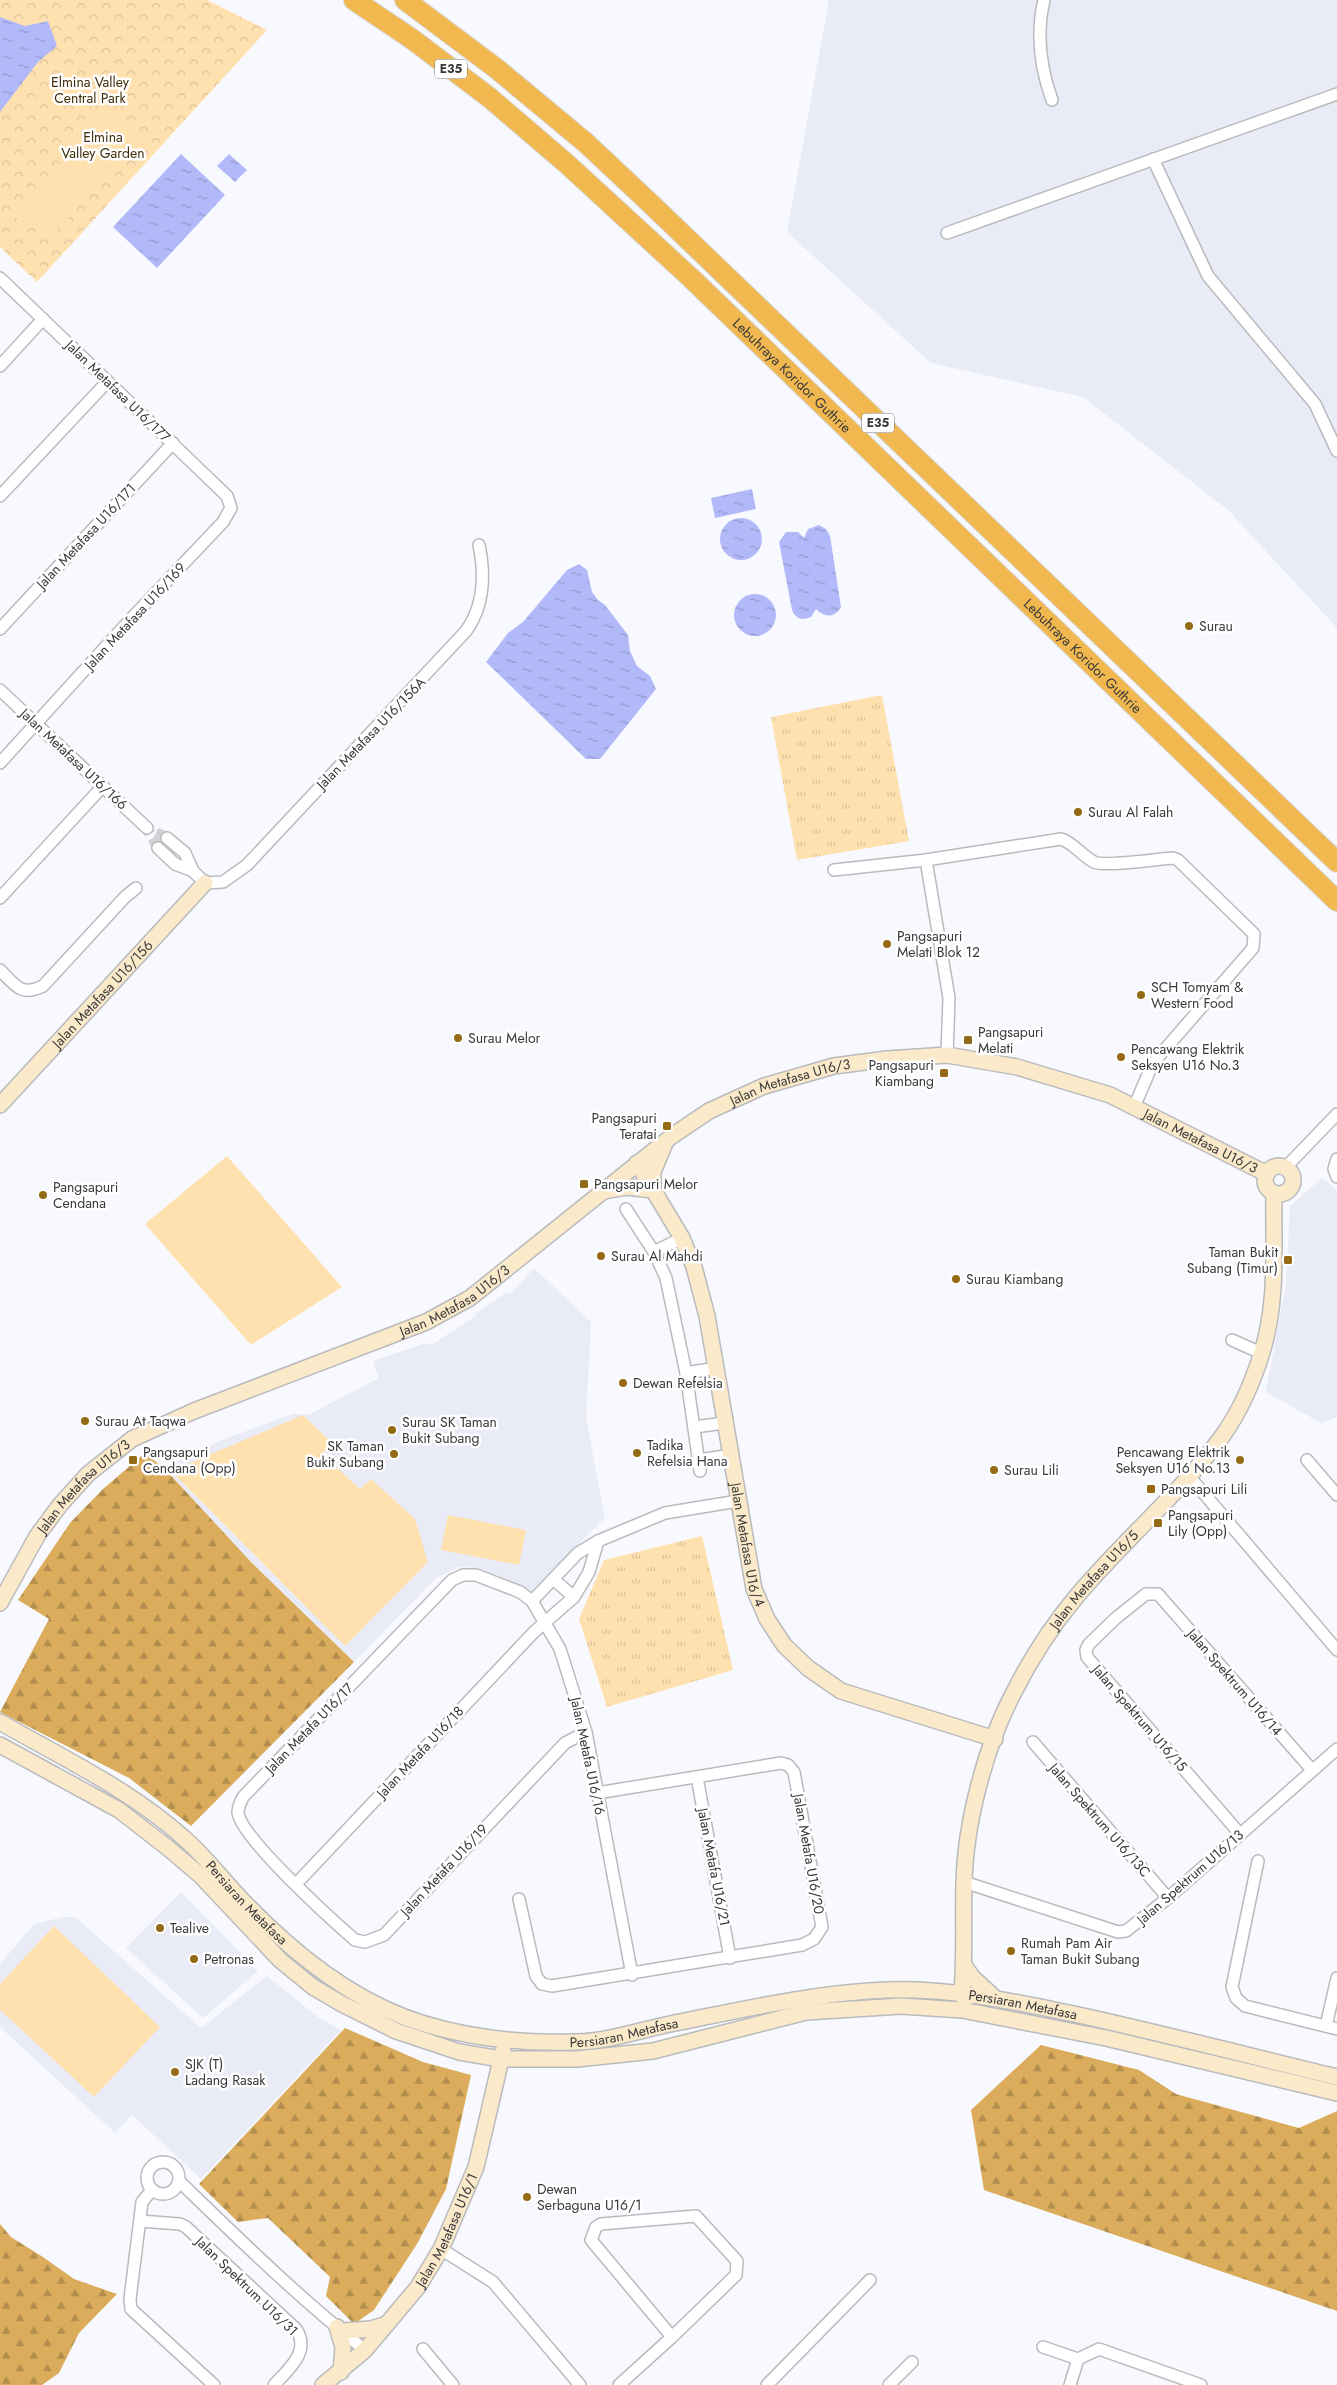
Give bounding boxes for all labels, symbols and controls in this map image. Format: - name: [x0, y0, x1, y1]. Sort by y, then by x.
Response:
- road number: E35: [435, 60, 467, 78]
- park label: Elmina Valley Central Park: [51, 72, 130, 108]
- park label: Elmina Valley Garden: [61, 127, 145, 163]
- street label: Lebuhraya Koridor Guthrie: [728, 314, 856, 437]
- street label: Jalan Metafasa U16/177: [60, 334, 175, 447]
- road number: E35: [862, 413, 894, 432]
- street label: Jalan Metafasa U16/171: [30, 479, 140, 595]
- street label: Jalan Metafasa U16/169: [78, 558, 190, 676]
- street label: Lebuhraya Koridor Guthrie: [1019, 594, 1147, 718]
- place label: Surau: [1199, 616, 1233, 636]
- marker: Surau: [1183, 620, 1195, 632]
- street label: Jalan Metafasa U16/156A: [311, 672, 431, 795]
- street label: Jalan Metafasa U16/166: [14, 702, 132, 814]
- place label: Surau Al Falah: [1088, 802, 1173, 822]
- marker: Surau Al Falah: [1072, 806, 1084, 818]
- place label: Pangsapuri Melati Blok 12: [897, 926, 980, 962]
- street label: Jalan Metafasa U16/156: [46, 936, 157, 1054]
- marker: Pangsapuri Melati Blok 12: [881, 938, 893, 950]
- place label: SCH Tomyam & Western Food: [1151, 977, 1244, 1013]
- marker: SCH Tomyam & Western Food: [1135, 989, 1147, 1001]
- place label: Pangsapuri Melati: [978, 1022, 1043, 1058]
- place label: Surau Melor: [468, 1028, 541, 1048]
- marker: Surau Melor: [452, 1032, 464, 1044]
- marker: Pangsapuri Melati: [962, 1034, 974, 1046]
- place label: Pencawang Elektrik Seksyen U16 No.3: [1131, 1039, 1245, 1075]
- marker: Pencawang Elektrik Seksyen U16 No.3: [1115, 1051, 1127, 1063]
- street label: Jalan Metafasa U16/3: [725, 1054, 852, 1111]
- place label: Pangsapuri Kiambang: [869, 1055, 934, 1091]
- marker: Pangsapuri Kiambang: [938, 1067, 950, 1079]
- street label: Jalan Metafasa U16/3: [1138, 1103, 1262, 1178]
- place label: Pangsapuri Teratai: [592, 1108, 657, 1144]
- marker: Pangsapuri Teratai: [661, 1120, 673, 1132]
- place label: Pangsapuri Melor: [594, 1174, 698, 1194]
- place label: Pangsapuri Cendana: [53, 1177, 118, 1213]
- marker: Pangsapuri Melor: [578, 1178, 590, 1190]
- marker: Pangsapuri Cendana: [37, 1189, 49, 1201]
- place label: Taman Bukit Subang (Timur): [1187, 1242, 1279, 1278]
- place label: Surau Al Mahdi: [611, 1246, 703, 1266]
- marker: Surau Al Mahdi: [595, 1250, 607, 1262]
- marker: Taman Bukit Subang (Timur): [1282, 1254, 1294, 1266]
- street label: Jalan Metafasa U16/3: [395, 1260, 514, 1342]
- place label: Surau Kiambang: [966, 1269, 1063, 1289]
- marker: Surau Kiambang: [950, 1273, 962, 1285]
- place label: Dewan Refelsia: [633, 1373, 723, 1393]
- marker: Dewan Refelsia: [617, 1377, 629, 1389]
- place label: Surau At Taqwa: [95, 1411, 186, 1431]
- place label: Surau SK Taman Bukit Subang: [402, 1412, 497, 1448]
- marker: Surau At Taqwa: [79, 1415, 91, 1427]
- marker: Surau SK Taman Bukit Subang: [386, 1424, 398, 1436]
- street label: Jalan Metafasa U16/3: [31, 1434, 134, 1539]
- place label: Tadika Refelsia Hana: [647, 1435, 728, 1471]
- place label: SK Taman Bukit Subang: [306, 1436, 384, 1472]
- place label: Pangsapuri Cendana (Opp): [143, 1442, 236, 1478]
- place label: Pencawang Elektrik Seksyen U16 No.13: [1115, 1442, 1231, 1478]
- marker: Tadika Refelsia Hana: [631, 1447, 643, 1459]
- marker: SK Taman Bukit Subang: [388, 1448, 400, 1460]
- marker: Pangsapuri Cendana (Opp): [127, 1454, 139, 1466]
- marker: Pencawang Elektrik Seksyen U16 No.13: [1234, 1454, 1246, 1466]
- place label: Surau Lili: [1004, 1460, 1059, 1480]
- marker: Surau Lili: [988, 1464, 1000, 1476]
- street label: Jalan Metafasa U16/4: [726, 1479, 771, 1610]
- place label: Pangsapuri Lili: [1161, 1479, 1247, 1499]
- marker: Pangsapuri Lili: [1145, 1483, 1157, 1495]
- place label: Pangsapuri Lily (Opp): [1168, 1505, 1233, 1541]
- marker: Pangsapuri Lily (Opp): [1152, 1517, 1164, 1529]
- street label: Jalan Metafasa U16/5: [1043, 1526, 1143, 1635]
- street label: Jalan Spektrum U16/14: [1182, 1623, 1287, 1740]
- street label: Jalan Spektrum U16/15: [1087, 1659, 1192, 1776]
- street label: Jalan Metafa U16/17: [259, 1678, 358, 1779]
- street label: Jalan Metafa U16/16: [565, 1693, 610, 1817]
- street label: Jalan Metafa U16/18: [371, 1701, 468, 1804]
- street label: Jalan Spektrum U16/13C: [1044, 1757, 1155, 1881]
- street label: Jalan Metafa U16/20: [788, 1790, 829, 1916]
- street label: Jalan Metafa U16/21: [692, 1804, 735, 1928]
- street label: Jalan Metafa U16/19: [394, 1819, 492, 1922]
- street label: Jalan Spektrum U16/13: [1131, 1825, 1248, 1930]
- street label: Persiaran Metafasa: [201, 1856, 292, 1949]
- place label: Tealive: [170, 1918, 209, 1938]
- marker: Tealive: [154, 1922, 166, 1934]
- place label: Rumah Pam Air Taman Bukit Subang: [1021, 1933, 1140, 1969]
- marker: Rumah Pam Air Taman Bukit Subang: [1005, 1945, 1017, 1957]
- place label: Petronas: [204, 1949, 254, 1969]
- marker: Petronas: [188, 1953, 200, 1965]
- street label: Persiaran Metafasa: [967, 1985, 1079, 2024]
- street label: Persiaran Metafasa: [569, 2013, 680, 2052]
- place label: SJK (T) Ladang Rasak: [185, 2054, 266, 2090]
- marker: SJK (T) Ladang Rasak: [169, 2066, 181, 2078]
- street label: Jalan Metafasa U16/1: [409, 2170, 482, 2292]
- place label: Dewan Serbaguna U16/1: [537, 2179, 642, 2215]
- marker: Dewan Serbaguna U16/1: [521, 2191, 533, 2203]
- street label: Jalan Spektrum U16/31: [190, 2230, 303, 2340]

